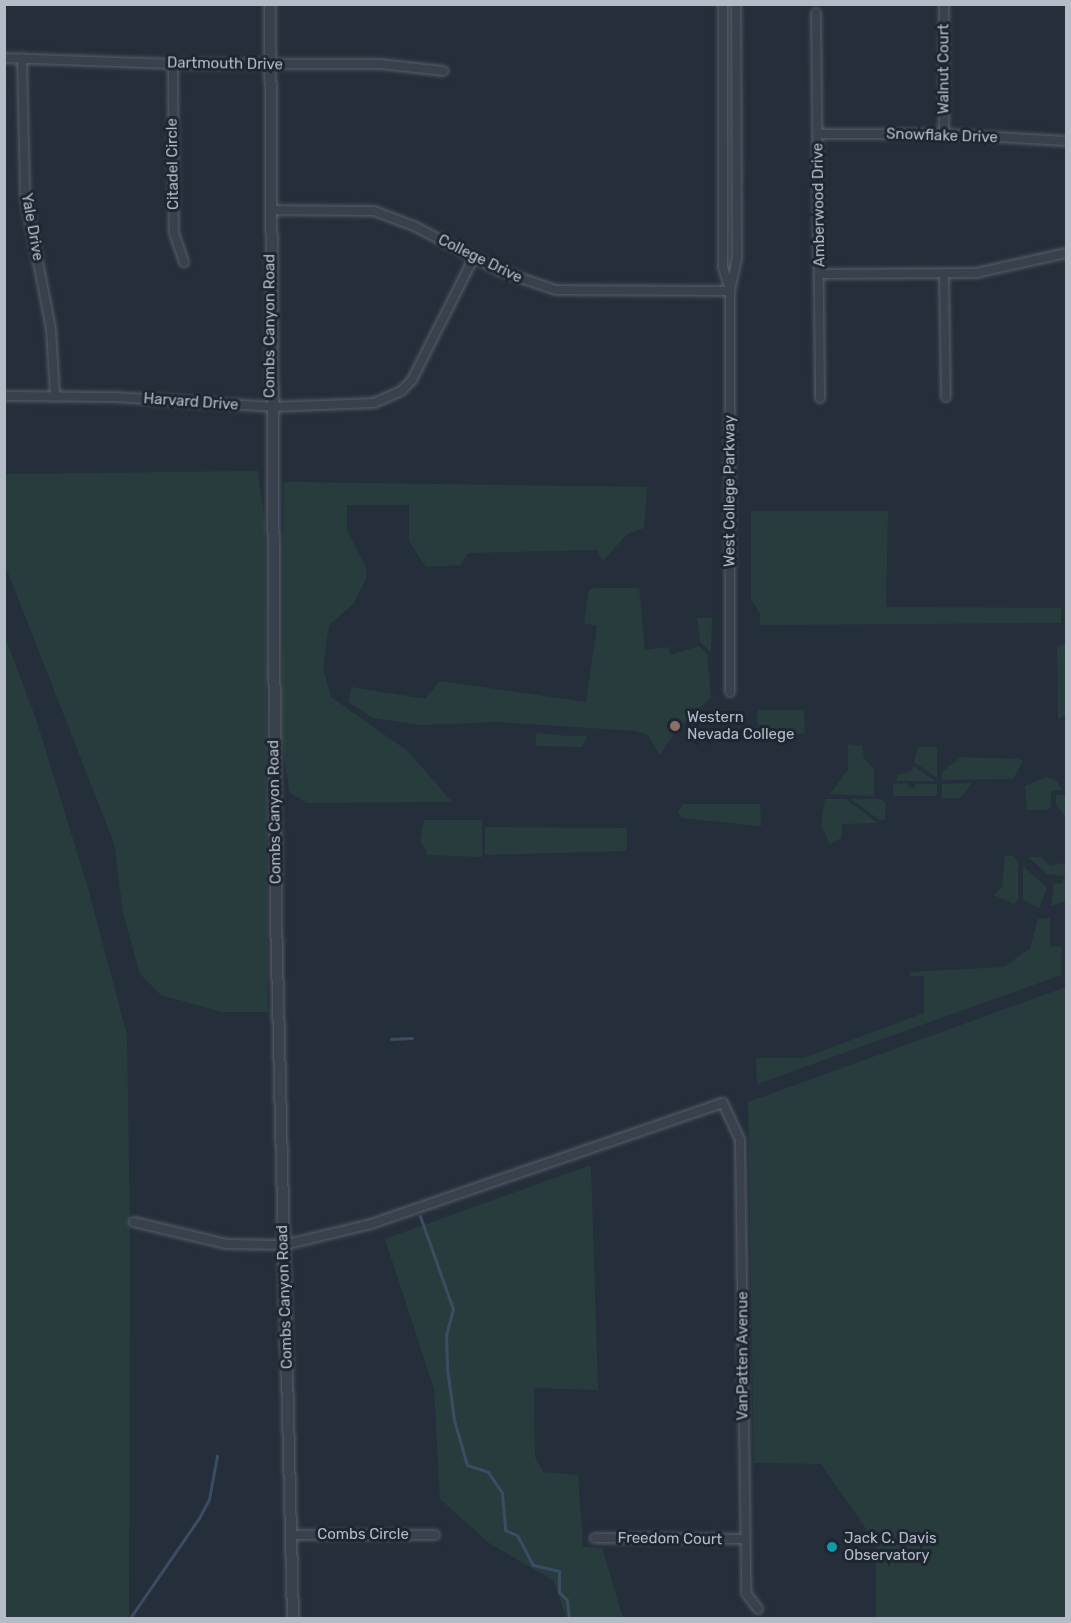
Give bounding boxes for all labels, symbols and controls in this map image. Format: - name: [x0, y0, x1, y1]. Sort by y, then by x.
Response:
- street label: Walnut Court: [935, 24, 953, 114]
- street label: Dartmouth Drive: [167, 54, 283, 74]
- street label: Citadel Circle: [163, 118, 183, 210]
- street label: Snowflake Drive: [886, 125, 998, 147]
- street label: Amberwood Drive: [809, 143, 829, 267]
- street label: Yale Drive: [17, 192, 47, 262]
- street label: College Drive: [435, 231, 525, 287]
- street label: Combs Canyon Road: [261, 254, 279, 398]
- street label: Harvard Drive: [143, 390, 239, 414]
- street label: West College Parkway: [721, 415, 739, 567]
- place label: Western Nevada College: [687, 708, 794, 743]
- marker: Western Nevada College: [668, 719, 682, 733]
- street label: Combs Canyon Road: [265, 740, 285, 884]
- street label: Combs Canyon Road: [273, 1225, 297, 1369]
- street label: VanPatten Avenue: [734, 1291, 752, 1421]
- street label: Combs Circle: [317, 1526, 409, 1544]
- street label: Freedom Court: [618, 1529, 722, 1549]
- place label: Jack C. Davis Observatory: [844, 1529, 937, 1564]
- marker: Jack C. Davis Observatory: [825, 1540, 839, 1554]

